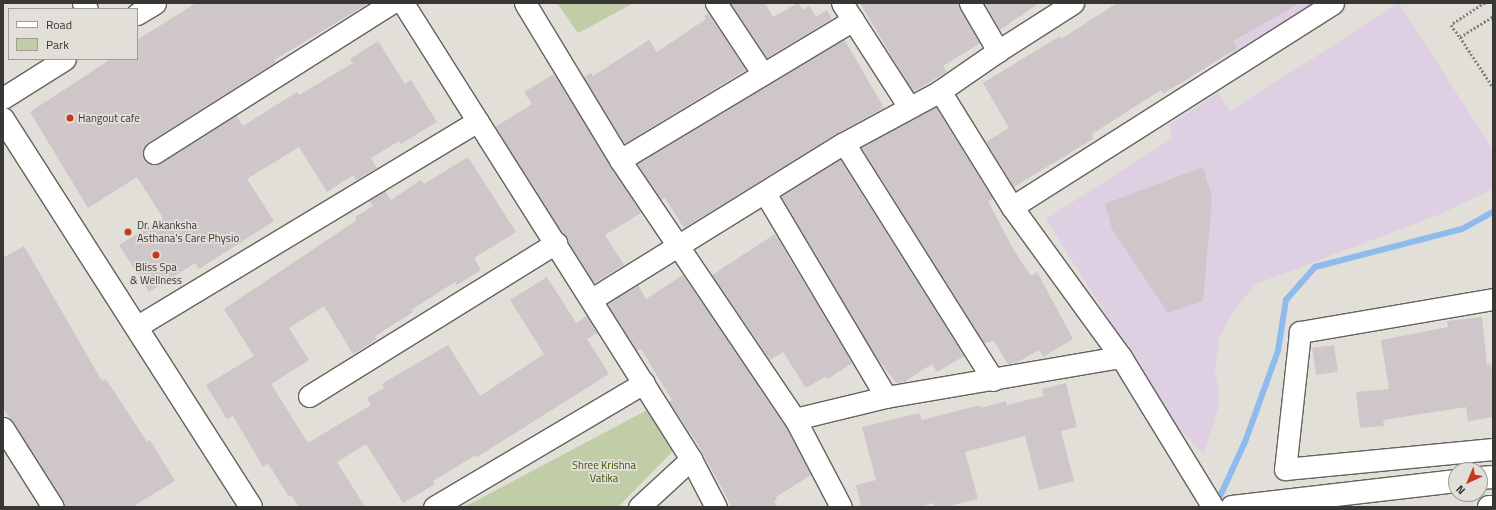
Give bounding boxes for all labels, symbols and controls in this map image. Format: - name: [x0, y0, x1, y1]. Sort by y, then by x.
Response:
- legend: [8, 8, 138, 60]
- text: Road: [46, 15, 72, 34]
- text: Park: [46, 35, 69, 54]
- place label: Hangout cafe: [78, 111, 140, 125]
- marker: Hangout cafe: [65, 113, 75, 123]
- place label: Dr. Akanksha Asthana's Care Physio: [137, 219, 239, 245]
- marker: Dr. Akanksha Asthana's Care Physio: [122, 226, 134, 238]
- marker: Bliss Spa & Wellness: [151, 250, 161, 260]
- place label: Bliss Spa & Wellness: [130, 261, 182, 287]
- park label: Shree Krishna Vatika: [572, 459, 636, 485]
- north arrow: [1448, 462, 1488, 502]
- text: N: [1452, 482, 1469, 498]

